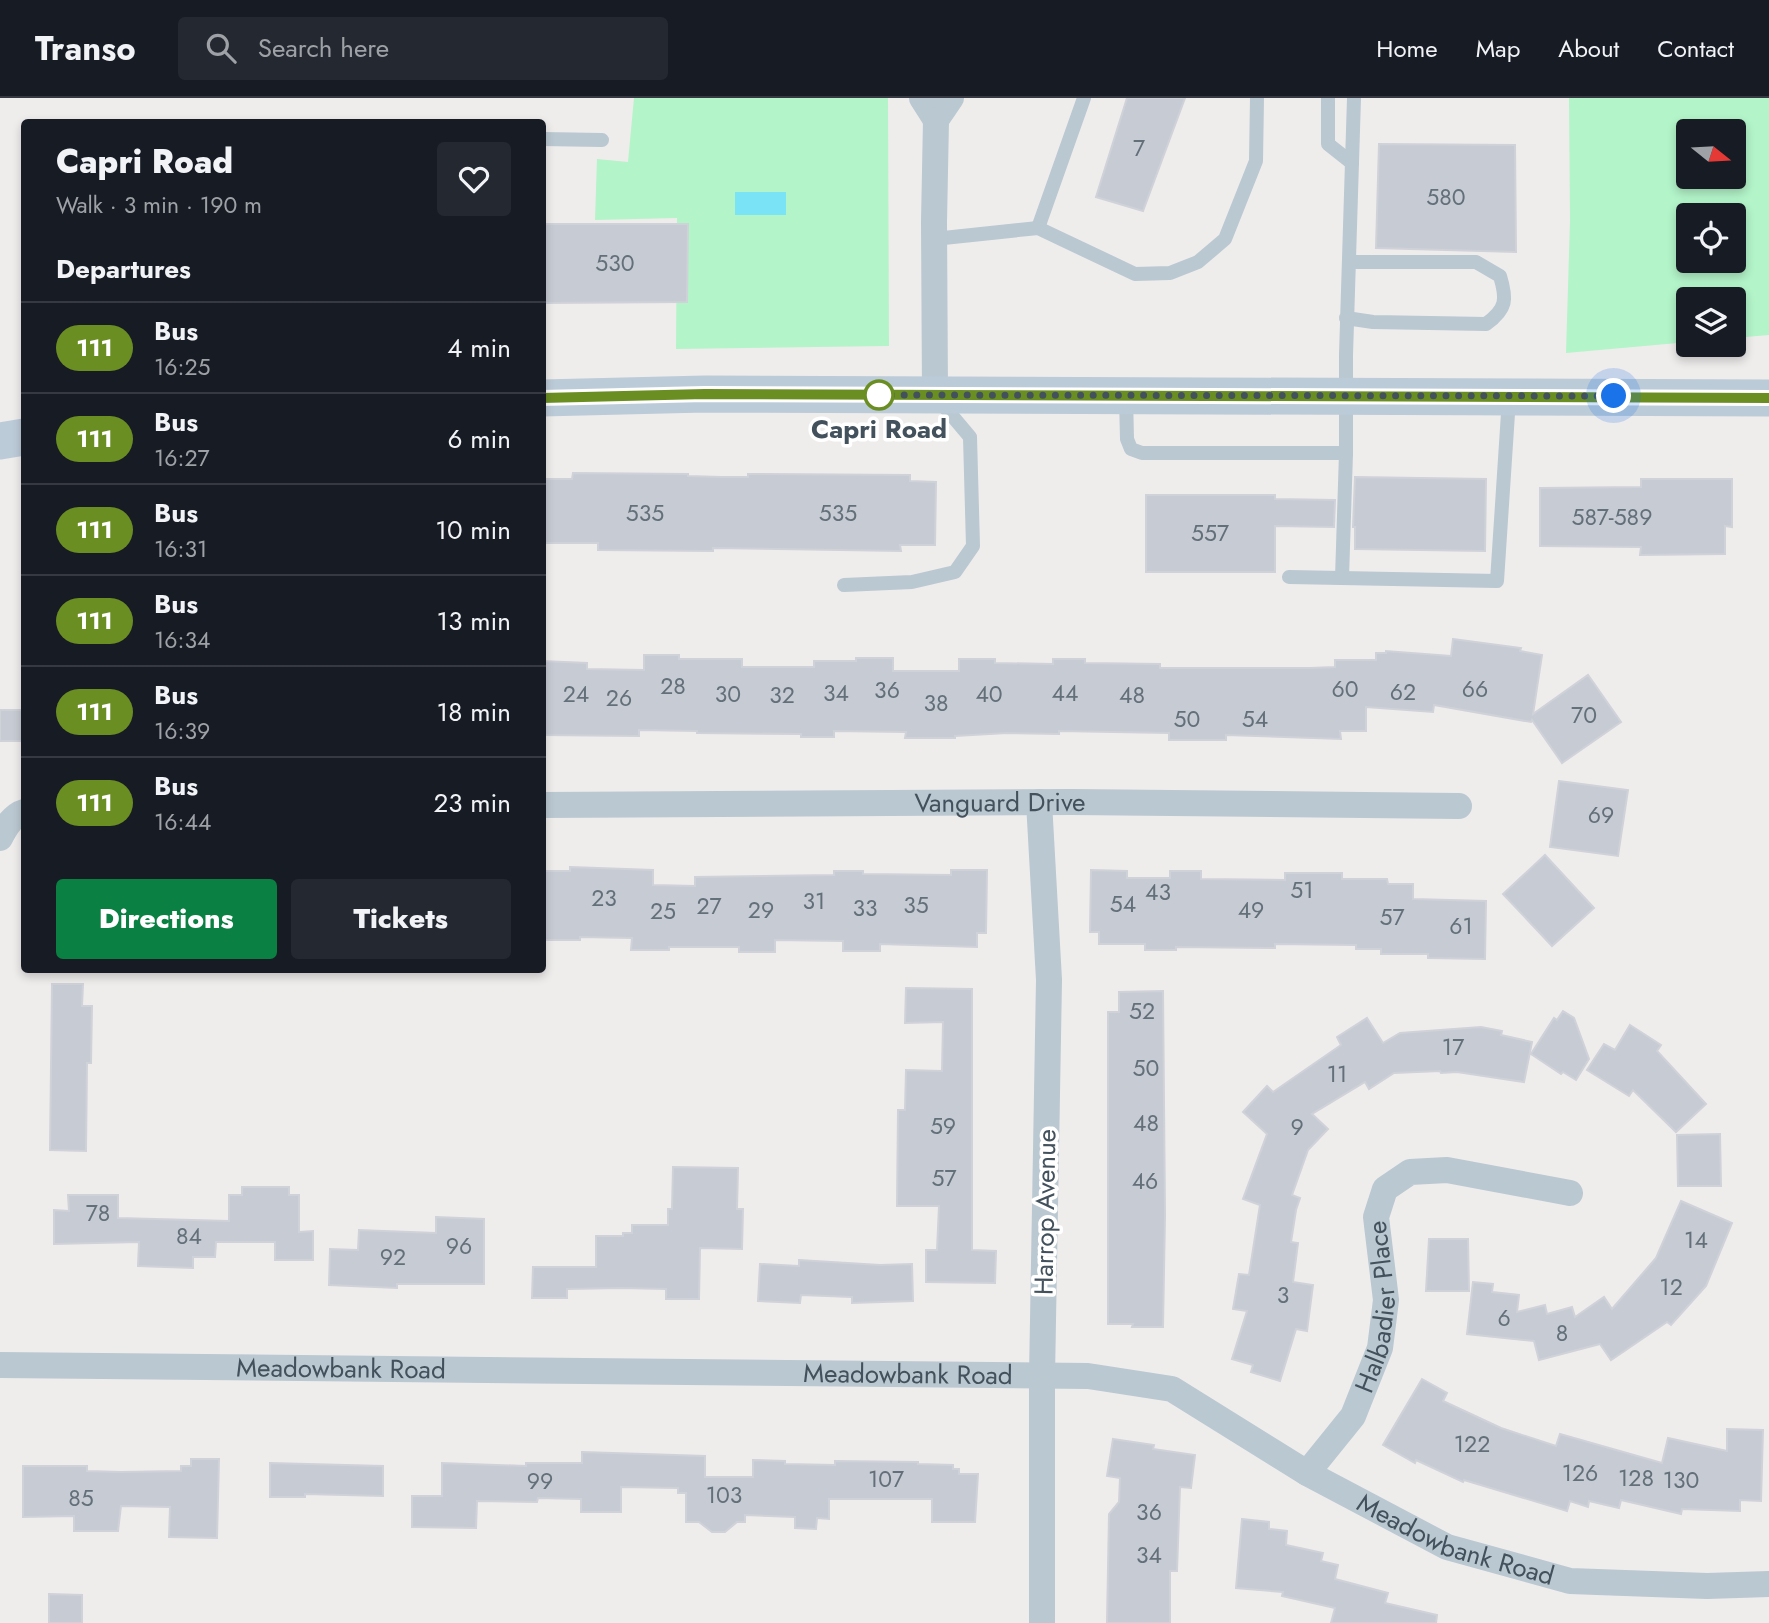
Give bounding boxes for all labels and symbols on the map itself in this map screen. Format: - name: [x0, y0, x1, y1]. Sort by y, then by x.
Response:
- north arrow: [1676, 119, 1746, 189]
- house number: 7: [1133, 131, 1145, 165]
- house number: 580: [1426, 180, 1466, 214]
- house number: 530: [595, 246, 635, 280]
- your location: [1596, 378, 1631, 413]
- marker: Capri Road: [864, 380, 894, 410]
- place label: Capri Road: [811, 410, 947, 448]
- house number: 535: [626, 496, 664, 530]
- house number: 535: [819, 496, 857, 530]
- house number: 587-589: [1572, 500, 1652, 534]
- house number: 557: [1191, 516, 1229, 550]
- house number: 28: [660, 669, 686, 703]
- house number: 60: [1331, 672, 1359, 706]
- house number: 66: [1462, 672, 1488, 706]
- house number: 36: [874, 673, 900, 707]
- house number: 62: [1390, 675, 1416, 709]
- house number: 34: [823, 676, 849, 710]
- house number: 44: [1052, 676, 1078, 710]
- house number: 24: [563, 677, 589, 711]
- house number: 30: [715, 677, 741, 711]
- house number: 40: [975, 677, 1003, 711]
- house number: 32: [769, 678, 795, 712]
- house number: 48: [1119, 678, 1145, 712]
- house number: 26: [606, 681, 632, 715]
- house number: 38: [923, 686, 949, 720]
- house number: 70: [1571, 698, 1597, 732]
- house number: 50: [1174, 702, 1200, 736]
- house number: 54: [1242, 702, 1268, 736]
- street label: Vanguard Drive: [914, 783, 1086, 822]
- house number: 69: [1588, 798, 1614, 832]
- house number: 51: [1290, 873, 1314, 907]
- house number: 43: [1145, 875, 1171, 909]
- house number: 23: [591, 881, 617, 915]
- house number: 31: [803, 884, 825, 918]
- house number: 54: [1110, 887, 1136, 921]
- house number: 35: [903, 888, 929, 922]
- house number: 27: [696, 889, 722, 923]
- house number: 33: [852, 891, 878, 925]
- house number: 29: [748, 893, 774, 927]
- house number: 49: [1238, 893, 1264, 927]
- house number: 25: [650, 894, 676, 928]
- house number: 57: [1379, 900, 1405, 934]
- house number: 61: [1449, 909, 1473, 943]
- house number: 52: [1129, 994, 1155, 1028]
- house number: 17: [1442, 1030, 1464, 1064]
- house number: 50: [1133, 1051, 1159, 1085]
- house number: 11: [1327, 1057, 1347, 1091]
- house number: 48: [1133, 1106, 1159, 1140]
- house number: 59: [930, 1109, 956, 1143]
- house number: 9: [1290, 1110, 1304, 1144]
- street label: Harrop Avenue: [1025, 1129, 1065, 1295]
- house number: 57: [931, 1161, 957, 1195]
- house number: 46: [1132, 1164, 1158, 1198]
- house number: 78: [86, 1196, 110, 1230]
- house number: 84: [176, 1219, 202, 1253]
- street label: Halbadier Place: [1345, 1219, 1405, 1398]
- house number: 14: [1684, 1223, 1708, 1257]
- house number: 96: [446, 1229, 472, 1263]
- house number: 92: [380, 1240, 406, 1274]
- house number: 12: [1659, 1270, 1683, 1304]
- house number: 3: [1277, 1278, 1289, 1312]
- house number: 6: [1497, 1301, 1511, 1335]
- house number: 8: [1556, 1316, 1568, 1350]
- street label: Meadowbank Road: [236, 1348, 446, 1389]
- street label: Meadowbank Road: [803, 1354, 1013, 1394]
- house number: 122: [1454, 1427, 1490, 1461]
- house number: 126: [1562, 1456, 1598, 1490]
- house number: 128: [1618, 1461, 1654, 1495]
- house number: 107: [868, 1462, 904, 1496]
- house number: 130: [1663, 1463, 1699, 1497]
- house number: 99: [527, 1464, 553, 1498]
- house number: 103: [706, 1478, 742, 1512]
- house number: 85: [68, 1481, 94, 1515]
- street label: Meadowbank Road: [1350, 1484, 1558, 1595]
- house number: 36: [1136, 1495, 1162, 1529]
- house number: 34: [1136, 1538, 1162, 1572]

